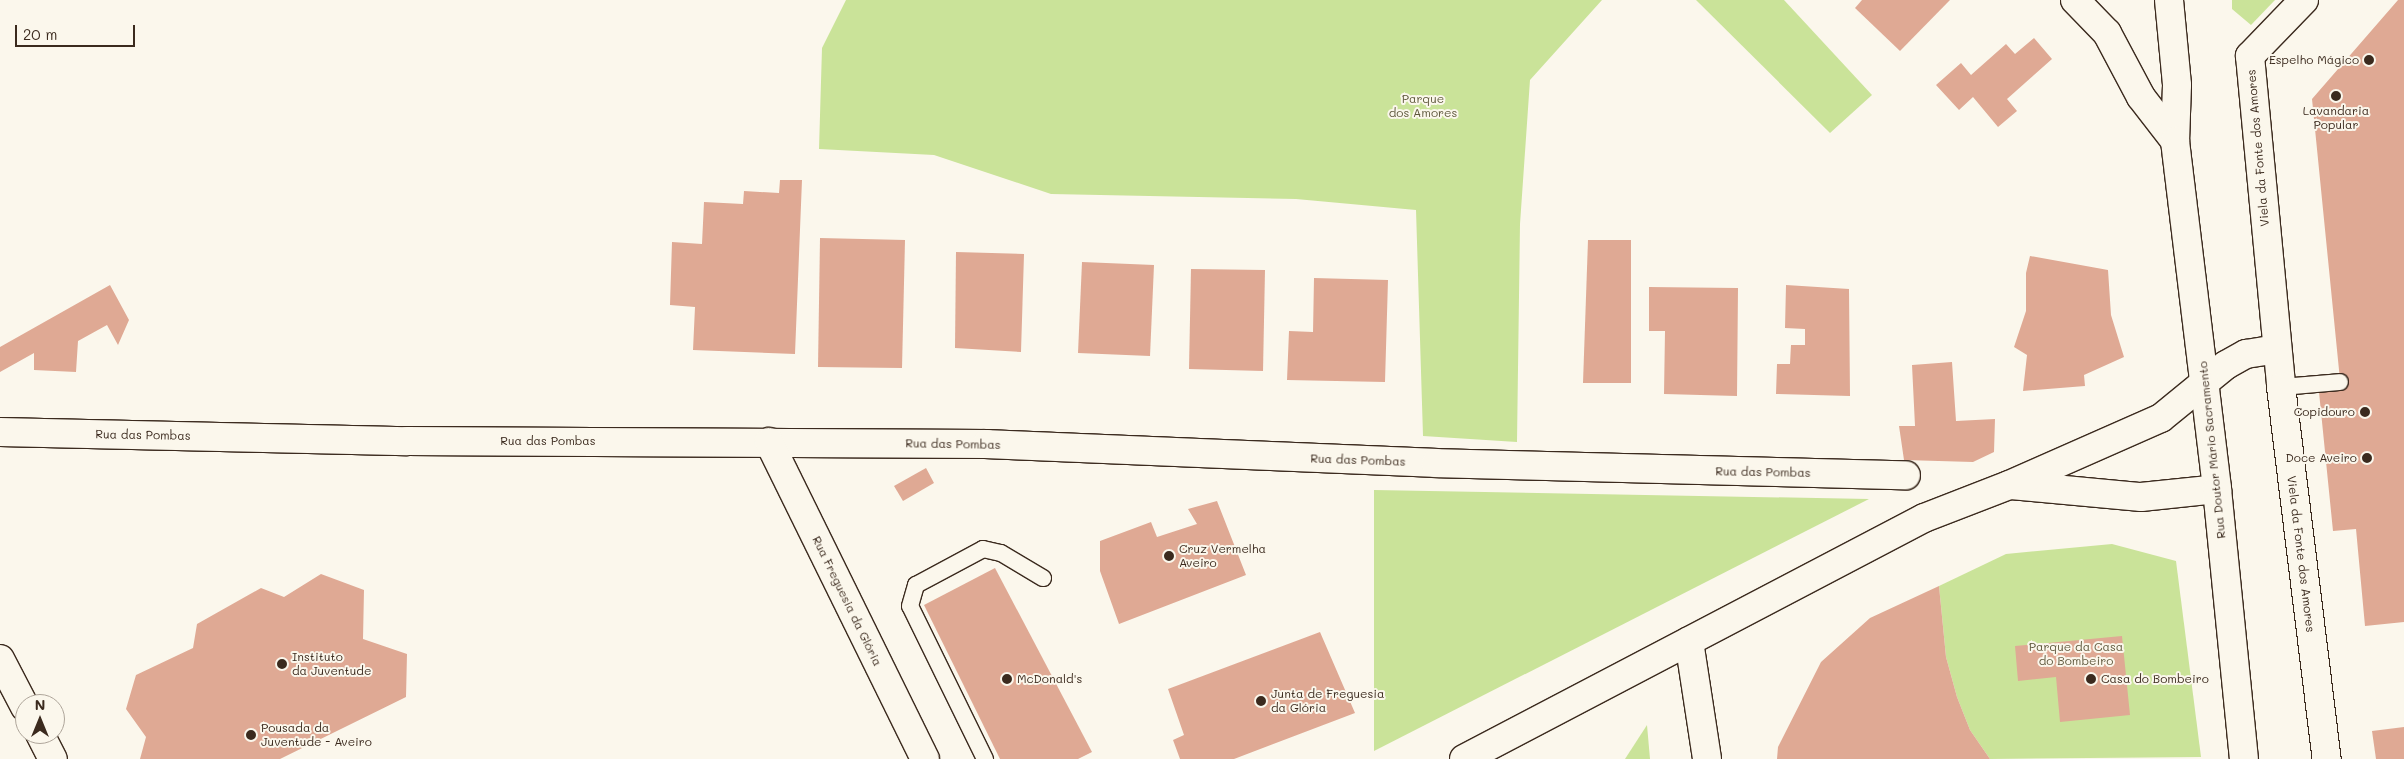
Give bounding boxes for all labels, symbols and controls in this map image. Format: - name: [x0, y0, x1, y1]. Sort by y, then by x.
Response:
- scale bar: [18, 15, 138, 47]
- text: 20 m: [23, 24, 57, 44]
- place label: Espelho Mágico: [2269, 53, 2359, 67]
- marker: Espelho Mágico: [2363, 54, 2375, 66]
- street label: Viela da Fonte dos Amores: [2244, 69, 2272, 227]
- marker: Lavandaria Popular: [2330, 90, 2342, 102]
- park label: Parque dos Amores: [1389, 92, 1457, 120]
- place label: Lavandaria Popular: [2303, 104, 2369, 132]
- street label: Rua Doutor Mário Sacramento: [2196, 361, 2228, 539]
- place label: Copidouro: [2294, 405, 2355, 419]
- marker: Copidouro: [2359, 406, 2371, 418]
- street label: Rua das Pombas: [95, 427, 191, 443]
- street label: Rua das Pombas: [500, 434, 596, 448]
- street label: Rua das Pombas: [905, 436, 1001, 452]
- street label: Rua das Pombas: [1310, 451, 1406, 469]
- place label: Doce Aveiro: [2286, 451, 2357, 465]
- marker: Doce Aveiro: [2361, 452, 2373, 464]
- street label: Rua das Pombas: [1715, 464, 1811, 480]
- street label: Viela da Fonte dos Amores: [2284, 475, 2318, 633]
- street label: Rua Freguesia da Glória: [809, 534, 885, 668]
- place label: Cruz Vermelha Aveiro: [1179, 542, 1266, 570]
- marker: Cruz Vermelha Aveiro: [1163, 550, 1175, 562]
- park label: Parque da Casa do Bombeiro: [2029, 640, 2123, 668]
- place label: Instituto da Juventude: [292, 650, 371, 678]
- marker: Instituto da Juventude: [276, 658, 288, 670]
- place label: McDonald's: [1017, 672, 1082, 686]
- place label: Casa do Bombeiro: [2101, 672, 2209, 686]
- marker: McDonald's: [1001, 673, 1013, 685]
- marker: Casa do Bombeiro: [2085, 673, 2097, 685]
- place label: Junta de Freguesia da Glória: [1271, 687, 1384, 715]
- north arrow: [15, 694, 65, 744]
- text: N: [35, 695, 45, 714]
- marker: Junta de Freguesia da Glória: [1255, 695, 1267, 707]
- place label: Pousada da Juventude - Aveiro: [261, 721, 372, 749]
- marker: Pousada da Juventude - Aveiro: [245, 729, 257, 741]

